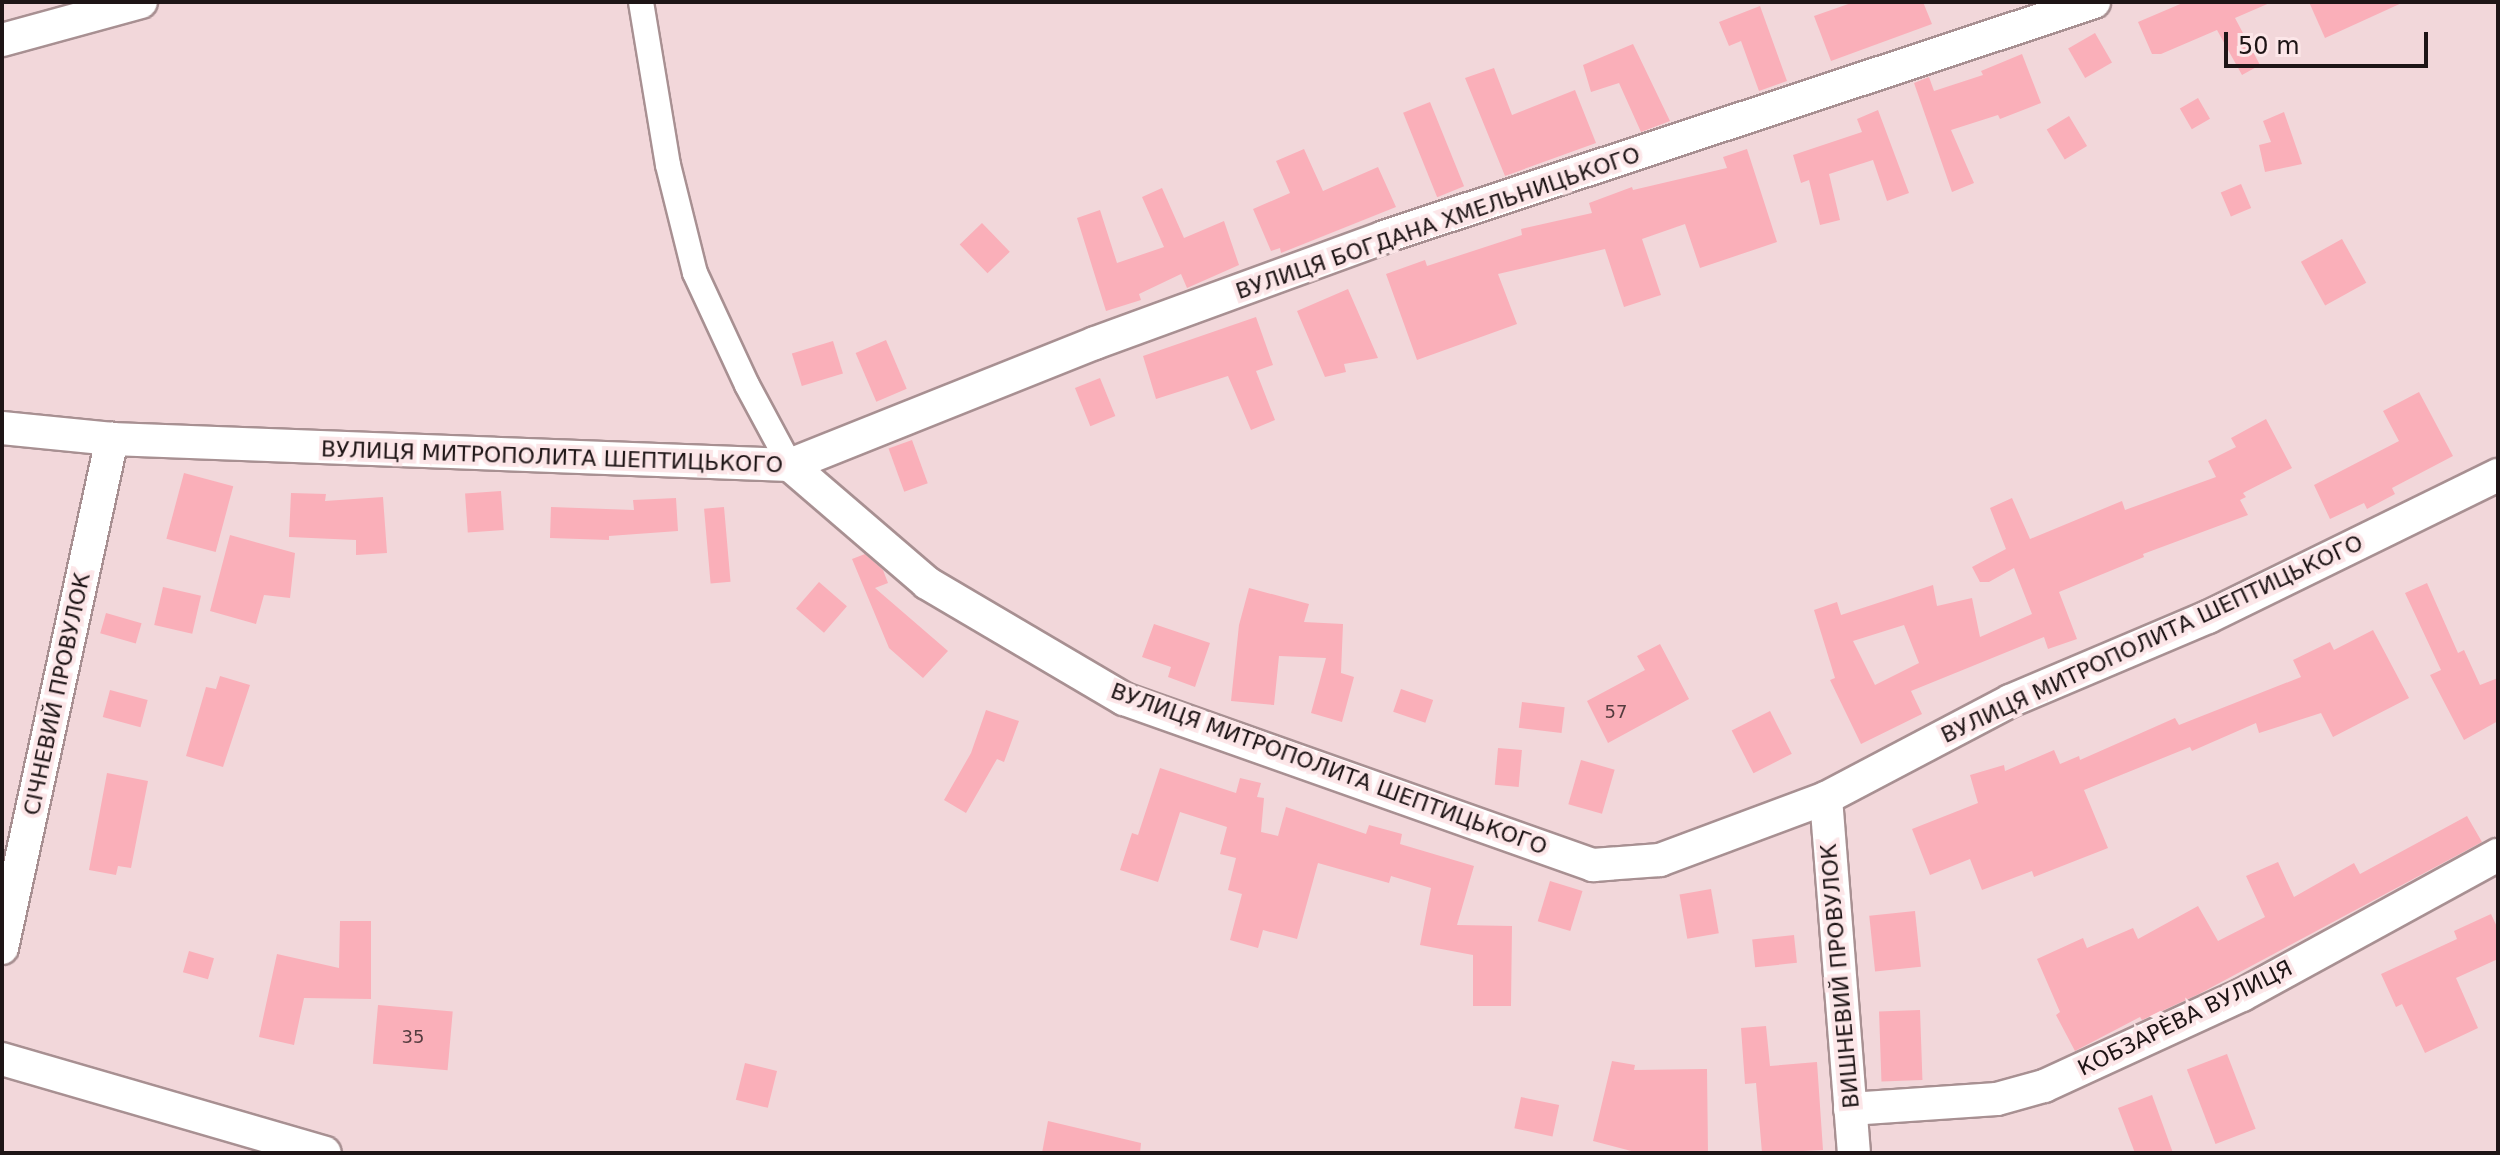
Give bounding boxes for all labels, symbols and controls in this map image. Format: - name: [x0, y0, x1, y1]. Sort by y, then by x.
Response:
- scale bar: [2228, 16, 2432, 66]
- text: 50 m: [2238, 32, 2300, 60]
- street label: ВУЛИЦЯ БОГДАНА ХМЕЛЬНИЦЬКОГО: [1232, 141, 1644, 305]
- street label: ВУЛИЦЯ МИТРОПОЛИТА ШЕПТИЦЬКОГО: [320, 436, 784, 478]
- street label: ВУЛИЦЯ МИТРОПОЛИТА ШЕПТИЦЬКОГО: [1937, 529, 2367, 749]
- street label: СІЧНЕВИЙ ПРОВУЛОК: [18, 570, 96, 818]
- street label: ВУЛИЦЯ МИТРОПОЛИТА ШЕПТИЦЬКОГО: [1107, 678, 1551, 860]
- house number: 57: [1605, 701, 1627, 723]
- street label: ВИШНЕВИЙ ПРОВУЛОК: [1815, 843, 1865, 1109]
- street label: КОБЗАРÈВА ВУЛИЦЯ: [2073, 955, 2297, 1081]
- house number: 35: [402, 1026, 424, 1048]

